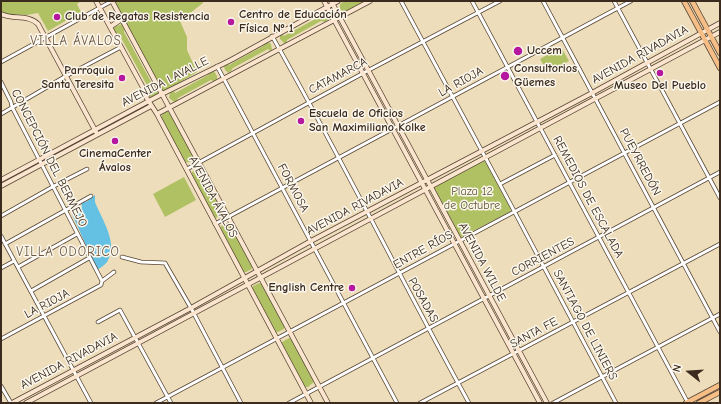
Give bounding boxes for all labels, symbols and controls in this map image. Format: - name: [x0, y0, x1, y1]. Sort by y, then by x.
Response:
- place label: Centro de Educación Física Nº 1: [239, 8, 347, 36]
- place label: Club de Regatas Resistencia: [65, 10, 210, 24]
- marker: Club de Regatas Resistencia: [52, 12, 62, 22]
- marker: Centro de Educación Física Nº 1: [226, 17, 236, 27]
- street label: AVENIDA RIVADAVIA: [589, 23, 691, 87]
- district label: VILLA ÁVALOS: [30, 33, 122, 49]
- place label: Uccem: [527, 44, 562, 58]
- marker: Uccem: [512, 45, 524, 57]
- street label: AVENIDA LAVALLE: [119, 54, 211, 110]
- street label: CATAMARCA: [306, 55, 370, 97]
- place label: Consultorios Güemes: [514, 62, 577, 90]
- place label: Parroquia Santa Teresita: [41, 64, 114, 92]
- street label: LA RIOJA: [436, 64, 486, 100]
- marker: Museo Del Pueblo: [655, 68, 665, 78]
- marker: Consultorios Güemes: [499, 70, 511, 82]
- marker: Parroquia Santa Teresita: [117, 73, 127, 83]
- place label: Museo Del Pueblo: [614, 79, 706, 93]
- street label: CONCEPCIÓN DEL BERMEJO: [8, 87, 90, 229]
- place label: Escuela de Oficios San Maximiliano Kolke: [309, 107, 426, 135]
- marker: Escuela de Oficios San Maximiliano Kolke: [296, 116, 306, 126]
- street label: PUEYRREDÓN: [616, 126, 664, 198]
- street label: REMEDIOS DE ESCALADA: [550, 134, 626, 260]
- marker: CinemaCenter Ávalos: [110, 136, 120, 146]
- place label: CinemaCenter Ávalos: [79, 147, 151, 175]
- street label: AVENIDA ÁVALOS: [185, 154, 241, 240]
- street label: FORMOSA: [274, 161, 312, 215]
- street label: AVENIDA RIVADAVIA: [304, 175, 406, 239]
- park label: Plaza 12 de Octubre: [444, 185, 500, 213]
- street label: AVENIDA WILDE: [455, 220, 509, 304]
- street label: ENTRE RÍOS: [391, 228, 455, 272]
- street label: CORRIENTES: [509, 234, 577, 280]
- district label: VILLA ODORICO: [16, 244, 120, 260]
- street label: SANTIAGO DE LINIERS: [550, 267, 620, 383]
- street label: POSADAS: [405, 275, 441, 325]
- place label: English Centre: [268, 281, 344, 295]
- marker: English Centre: [347, 283, 357, 293]
- street label: LA RIOJA: [22, 286, 72, 322]
- street label: SANTA FE: [508, 314, 560, 352]
- street label: AVENIDA RIVADAVIA: [18, 329, 120, 393]
- north arrow: [669, 352, 709, 392]
- text: N: [670, 363, 684, 374]

